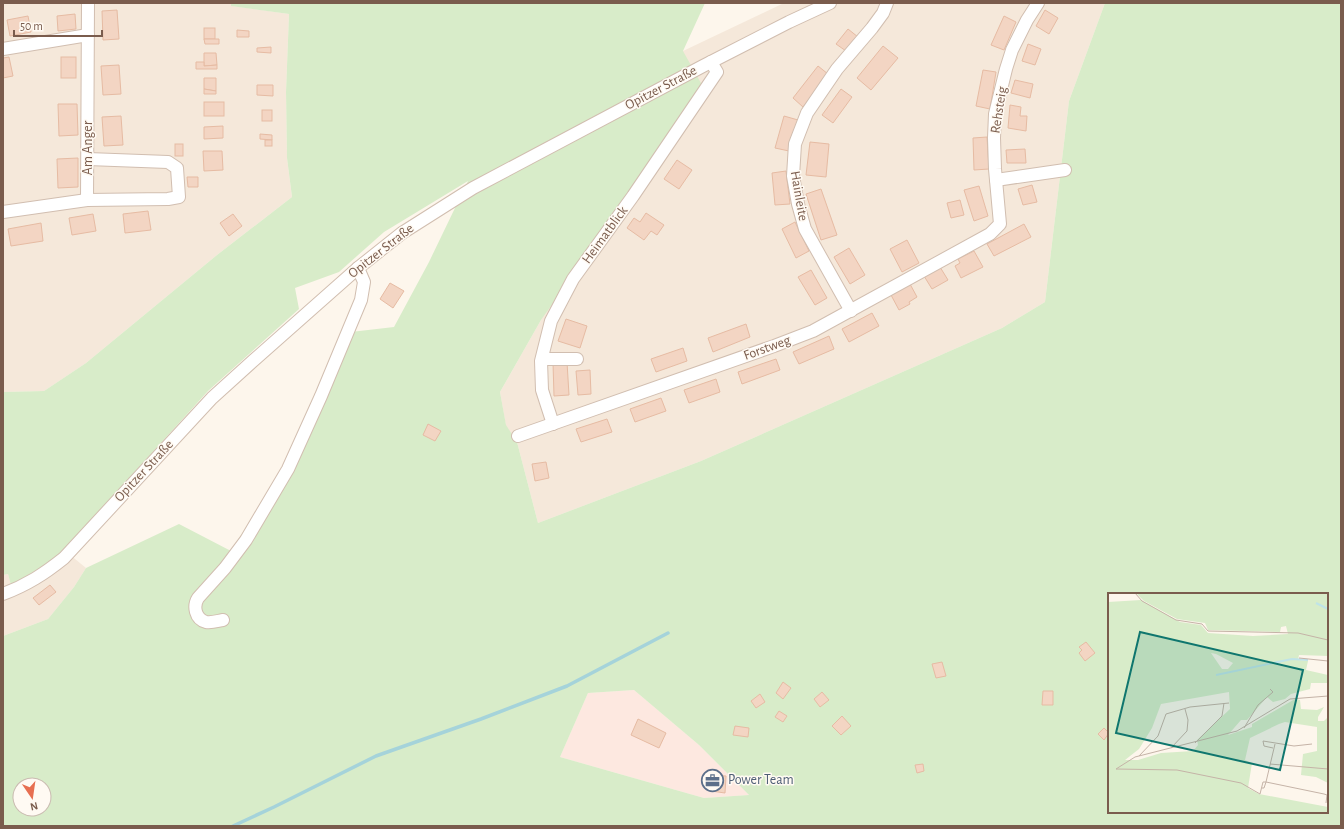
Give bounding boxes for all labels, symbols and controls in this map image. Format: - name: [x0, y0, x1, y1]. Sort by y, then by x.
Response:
- scale bar: [14, 12, 102, 38]
- text: 50 m: [20, 20, 43, 32]
- street label: Opitzer Straße: [623, 63, 699, 113]
- street label: Rehsteig: [988, 85, 1010, 134]
- street label: Am Anger: [81, 120, 95, 175]
- street label: Hainleite: [788, 170, 810, 222]
- street label: Heimatblick: [580, 203, 631, 266]
- street label: Opitzer Straße: [346, 221, 416, 281]
- street label: Forstweg: [742, 333, 793, 363]
- street label: Opitzer Straße: [112, 437, 176, 505]
- inset map: [1108, 593, 1328, 813]
- office icon: Power Team: [699, 767, 725, 793]
- place label: Power Team: [728, 773, 794, 787]
- north arrow: [12, 777, 52, 817]
- text: N: [29, 800, 39, 812]

